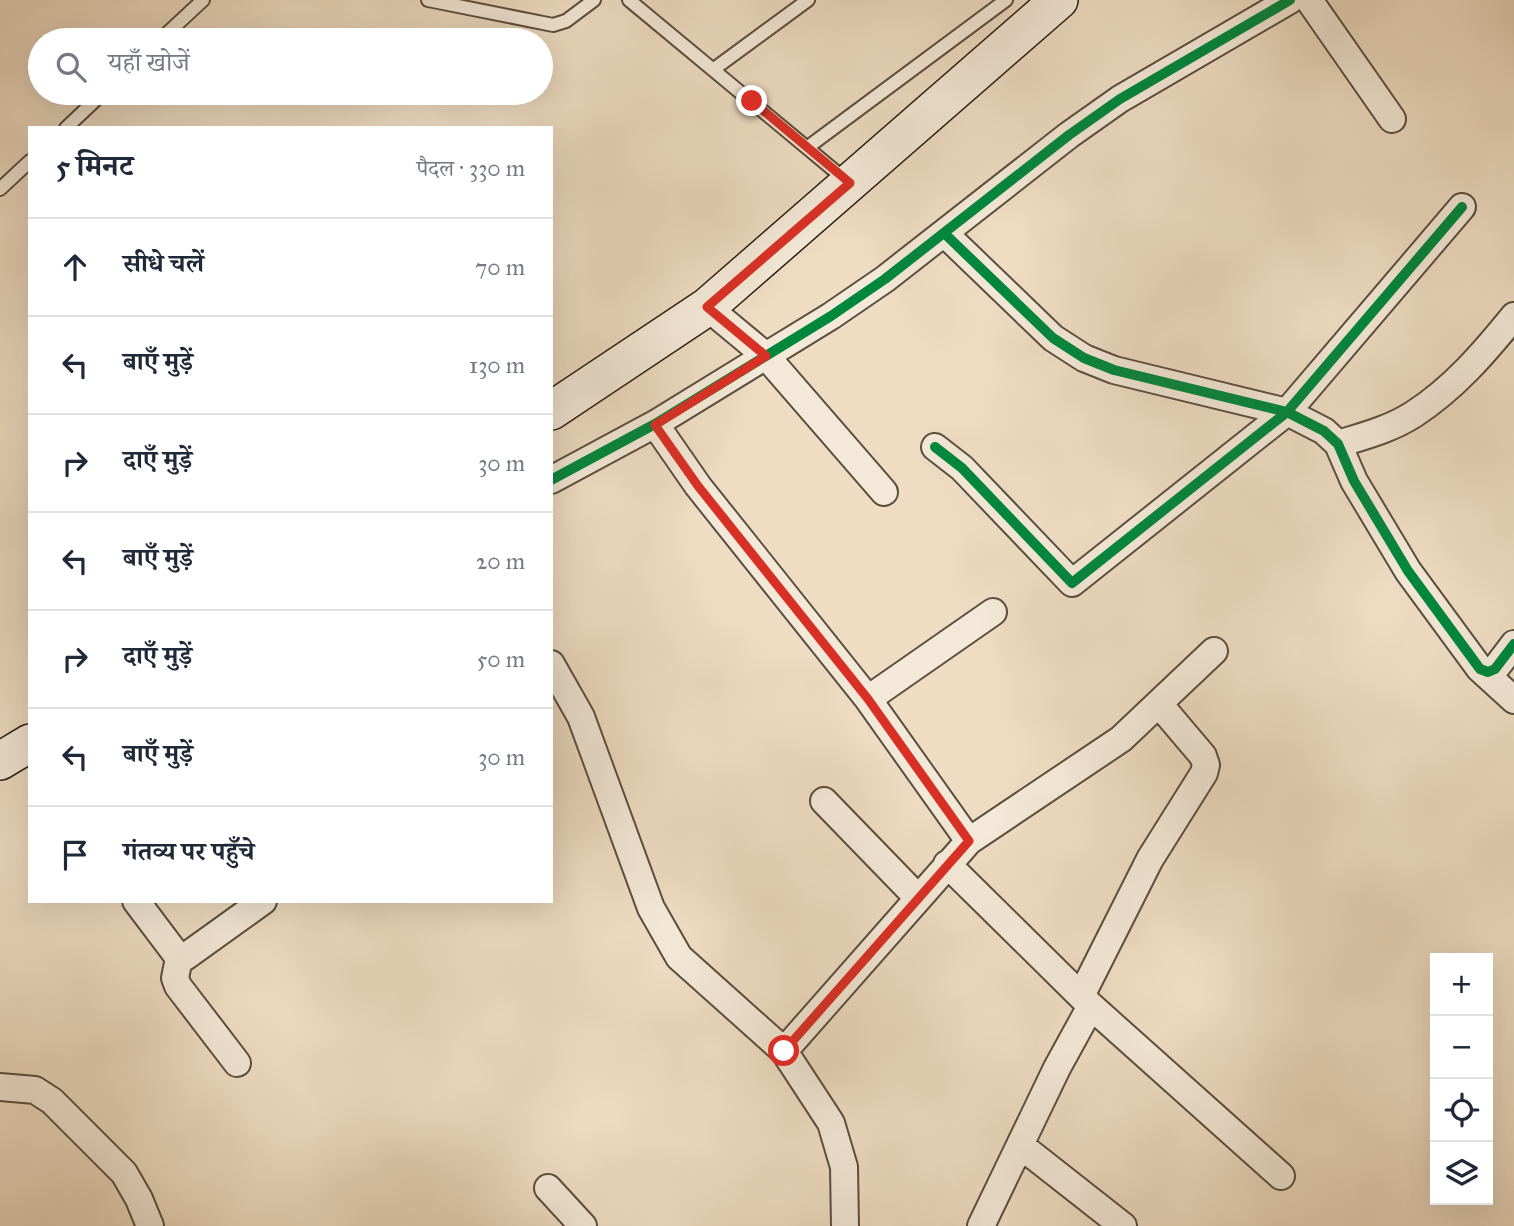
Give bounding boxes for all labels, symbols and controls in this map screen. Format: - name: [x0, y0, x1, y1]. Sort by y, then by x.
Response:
- search box: [28, 28, 553, 105]
- text: यहाँ खोजें: [108, 46, 190, 78]
- icon: search: [52, 48, 90, 86]
- route end: [736, 85, 767, 116]
- text: 5 मिनट: [56, 148, 133, 184]
- text: पैदल · 330 m: [416, 154, 525, 182]
- text: सीधे चलें: [123, 247, 204, 279]
- icon: ahead: [56, 248, 94, 286]
- text: 70 m: [475, 253, 525, 281]
- text: बाएँ मुड़ें: [123, 345, 193, 377]
- icon: left: [56, 346, 94, 384]
- text: 130 m: [469, 351, 525, 379]
- text: दाएँ मुड़ें: [123, 443, 192, 475]
- icon: right: [56, 444, 94, 482]
- text: 30 m: [478, 449, 525, 477]
- text: बाएँ मुड़ें: [123, 541, 193, 573]
- icon: left: [56, 542, 94, 580]
- text: 20 m: [476, 547, 525, 575]
- text: दाएँ मुड़ें: [123, 639, 192, 671]
- icon: right: [56, 640, 94, 678]
- text: 50 m: [477, 645, 525, 673]
- text: बाएँ मुड़ें: [123, 737, 193, 769]
- icon: left: [56, 738, 94, 776]
- text: 30 m: [478, 743, 525, 771]
- text: गंतव्य पर पहुँचे: [123, 835, 254, 867]
- icon: arrive: [56, 836, 94, 874]
- map controls: [1430, 953, 1493, 1205]
- button: +: [1430, 953, 1493, 1016]
- button: −: [1430, 1016, 1493, 1079]
- route start: [768, 1035, 799, 1066]
- button: locate: [1430, 1079, 1493, 1142]
- button: layers: [1430, 1142, 1493, 1205]

